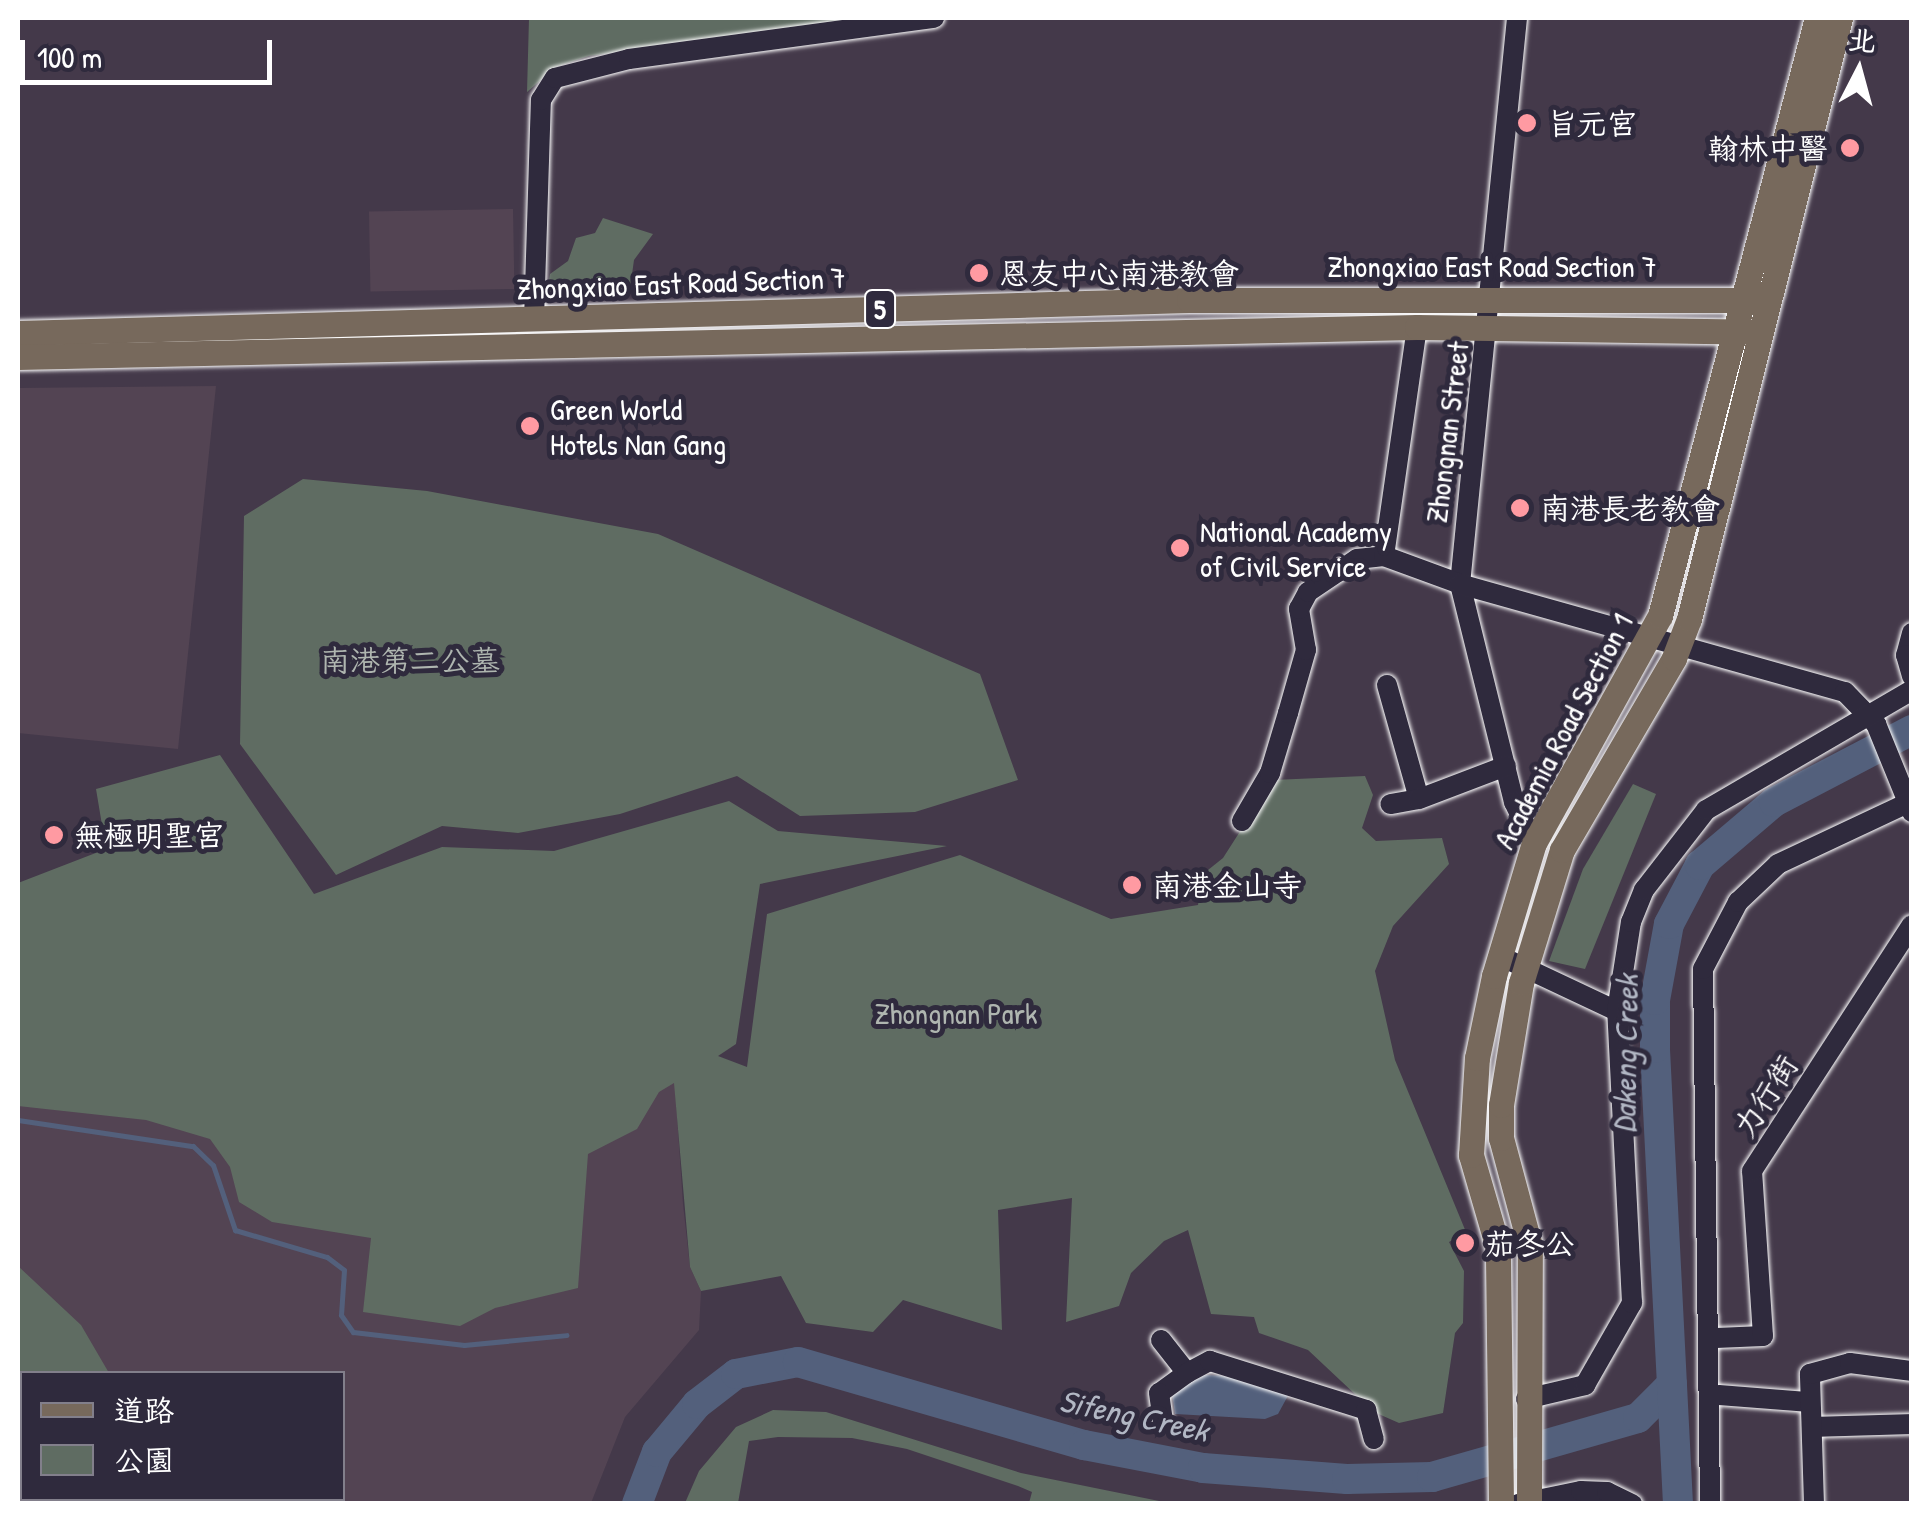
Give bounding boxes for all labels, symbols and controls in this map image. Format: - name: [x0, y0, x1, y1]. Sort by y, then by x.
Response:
- scale bar: [25, 20, 278, 82]
- north arrow: [1809, 20, 1909, 120]
- text: 北: [1846, 20, 1878, 61]
- text: 100 m: [37, 37, 102, 77]
- place label: 旨元宮: [1547, 105, 1637, 141]
- marker: 旨元宮: [1516, 112, 1538, 134]
- place label: 翰林中醫: [1708, 130, 1828, 166]
- marker: 翰林中醫: [1837, 135, 1863, 161]
- street label: Zhongxiao East Road Section 7: [1327, 248, 1657, 284]
- place label: 恩友中心南港教會: [999, 255, 1239, 291]
- street label: Zhongxiao East Road Section 7: [516, 259, 846, 307]
- marker: 恩友中心南港教會: [968, 262, 990, 284]
- road number: 5: [862, 286, 898, 332]
- street label: Zhongnan Street: [1418, 339, 1476, 525]
- place label: Green World Hotels Nan Gang: [550, 391, 726, 462]
- marker: Green World Hotels Nan Gang: [519, 415, 541, 437]
- place label: 南港長老教會: [1540, 490, 1720, 526]
- marker: 南港長老教會: [1509, 497, 1531, 519]
- place label: National Academy of Civil Service: [1200, 513, 1392, 584]
- marker: National Academy of Civil Service: [1169, 537, 1191, 559]
- street label: Academia Road Section 1: [1486, 607, 1640, 855]
- park label: 南港第二公墓: [320, 642, 500, 678]
- place label: 無極明聖宮: [74, 817, 224, 853]
- marker: 無極明聖宮: [43, 824, 65, 846]
- place label: 南港金山寺: [1152, 867, 1302, 903]
- marker: 南港金山寺: [1121, 874, 1143, 896]
- water label: Dakeng Creek: [1605, 974, 1647, 1134]
- park label: Zhongnan Park: [875, 995, 1037, 1031]
- street label: 力行街: [1725, 1048, 1805, 1144]
- place label: 茄冬公: [1485, 1225, 1575, 1261]
- marker: 茄冬公: [1454, 1232, 1476, 1254]
- legend: [20, 1371, 345, 1501]
- water label: Sifeng Creek: [1056, 1382, 1212, 1450]
- text: 道路: [114, 1390, 174, 1430]
- text: 公園: [114, 1440, 174, 1480]

